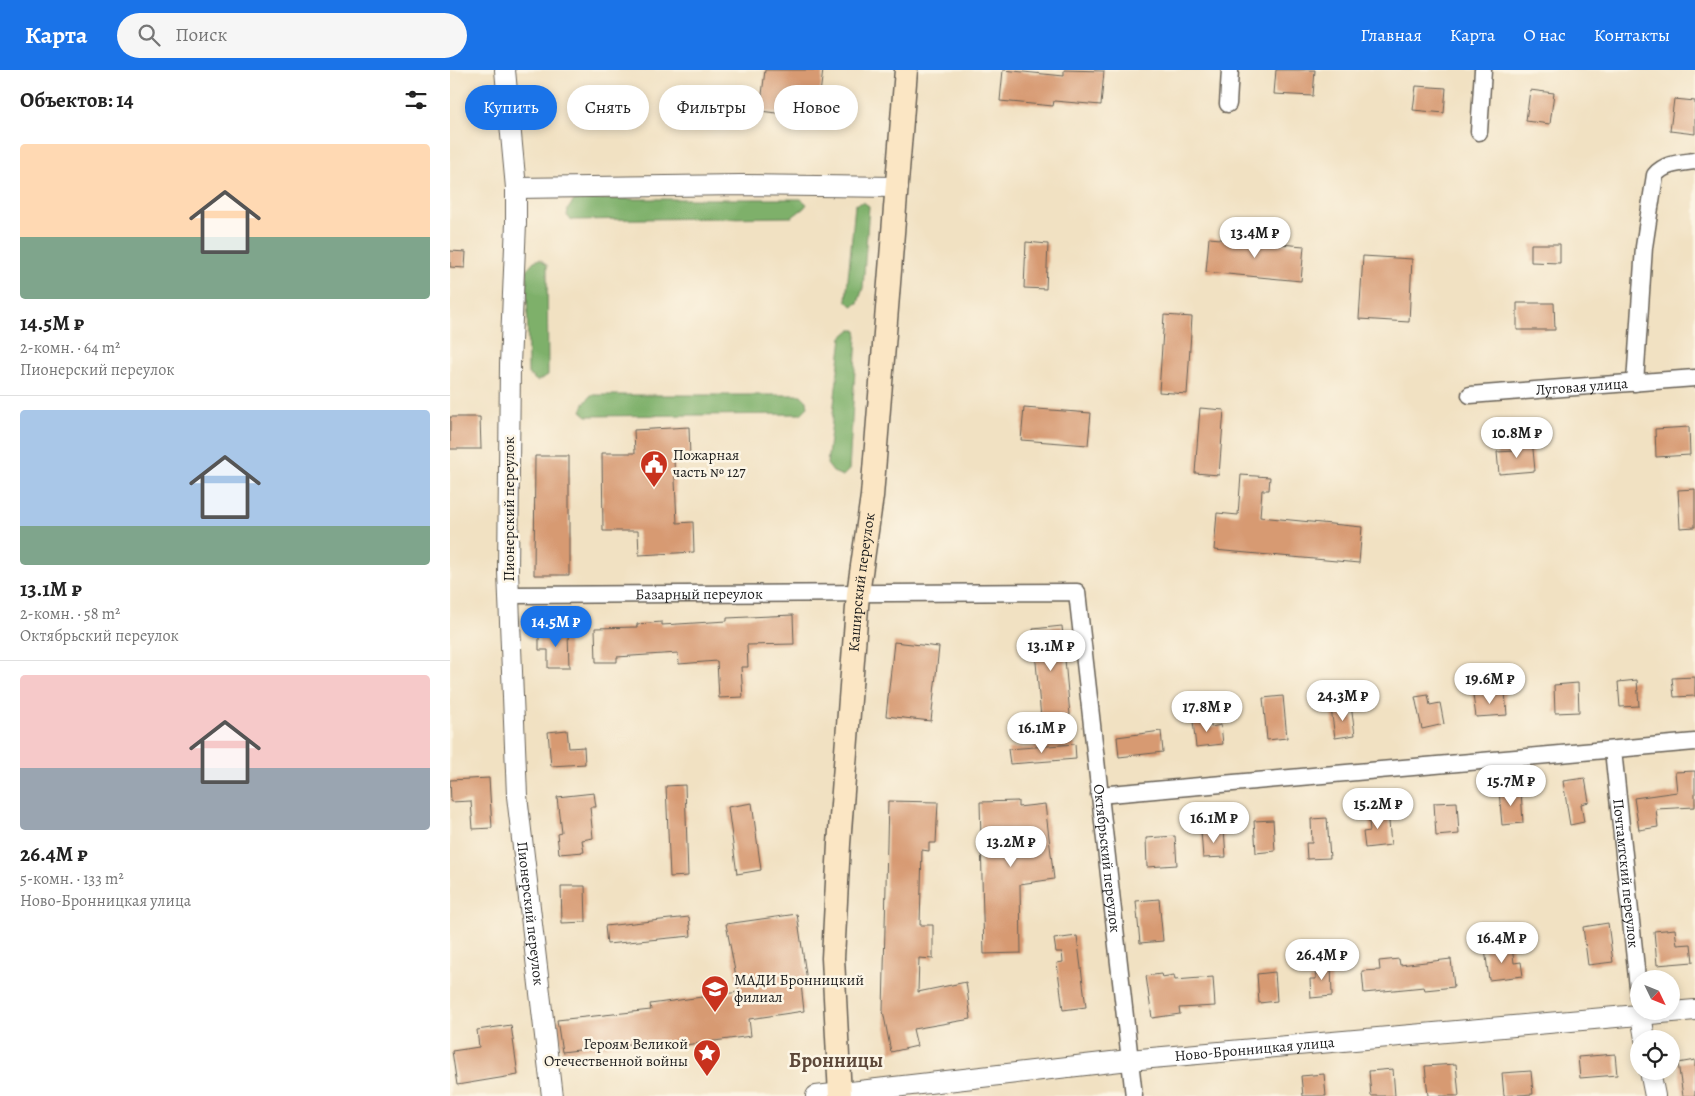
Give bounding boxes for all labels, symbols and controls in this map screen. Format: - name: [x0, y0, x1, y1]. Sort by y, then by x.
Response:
- search box: [117, 13, 467, 58]
- text: Карта: [25, 19, 87, 51]
- icon: search: [135, 21, 163, 49]
- text: Поиск: [175, 22, 227, 48]
- text: Главная: [1361, 23, 1422, 47]
- text: Карта: [1450, 23, 1495, 47]
- text: О нас: [1523, 23, 1566, 47]
- text: Контакты: [1594, 23, 1670, 47]
- chip: Купить: [465, 85, 557, 130]
- chip: Снять: [567, 85, 649, 130]
- chip: Фильтры: [659, 85, 764, 130]
- chip: Новое: [774, 85, 858, 130]
- text: Объектов: 14: [20, 86, 134, 114]
- icon: filters: [402, 86, 430, 114]
- icon: home: [180, 177, 270, 267]
- pin: 13.4M ₽: [1209, 216, 1301, 259]
- text: 13.4M ₽: [1231, 222, 1279, 244]
- text: 14.5M ₽: [20, 309, 84, 337]
- text: 2-комн. · 64 m²: [20, 337, 120, 359]
- text: Пионерский переулок: [20, 359, 175, 381]
- street label: Луговая улица: [1535, 373, 1629, 400]
- pin: 10.8M ₽: [1471, 416, 1563, 459]
- text: 10.8M ₽: [1492, 422, 1542, 444]
- street label: Пионерский переулок: [499, 436, 519, 581]
- icon: home: [180, 442, 270, 532]
- place label: Пожарная часть № 127: [673, 445, 746, 482]
- public building icon: Пожарная часть № 127: [639, 449, 669, 488]
- street label: Каширский переулок: [844, 511, 880, 653]
- text: 13.1M ₽: [20, 575, 82, 603]
- street label: Базарный переулок: [635, 584, 763, 604]
- text: 2-комн. · 58 m²: [20, 603, 120, 625]
- pin: 14.5M ₽: [510, 606, 602, 648]
- text: 14.5M ₽: [532, 611, 580, 633]
- text: Октябрьский переулок: [20, 625, 179, 647]
- pin: 13.1M ₽: [1005, 630, 1097, 672]
- text: 13.1M ₽: [1027, 635, 1075, 657]
- pin: 19.6M ₽: [1444, 662, 1536, 705]
- text: 19.6M ₽: [1465, 668, 1515, 690]
- pin: 24.3M ₽: [1297, 680, 1389, 722]
- text: 24.3M ₽: [1318, 685, 1368, 707]
- pin: 17.8M ₽: [1161, 690, 1253, 733]
- text: 17.8M ₽: [1182, 696, 1232, 718]
- icon: home: [180, 707, 270, 797]
- pin: 16.1M ₽: [996, 712, 1088, 754]
- text: 16.1M ₽: [1018, 717, 1066, 739]
- pin: 15.7M ₽: [1465, 764, 1557, 807]
- text: 15.7M ₽: [1487, 770, 1535, 792]
- street label: Октябрьский переулок: [1089, 783, 1125, 934]
- pin: 15.2M ₽: [1332, 788, 1424, 830]
- text: 15.2M ₽: [1353, 793, 1403, 815]
- street label: Почтамтский переулок: [1608, 798, 1644, 949]
- pin: 16.1M ₽: [1168, 802, 1260, 844]
- text: 16.1M ₽: [1190, 807, 1238, 829]
- pin: 13.2M ₽: [965, 826, 1057, 868]
- text: 13.2M ₽: [986, 831, 1036, 853]
- text: 26.4M ₽: [20, 840, 88, 868]
- street label: Пионерский переулок: [512, 840, 549, 987]
- text: 5-комн. · 133 m²: [20, 868, 124, 890]
- text: Ново-Бронницкая улица: [20, 890, 191, 912]
- pin: 16.4M ₽: [1456, 922, 1548, 964]
- text: 16.4M ₽: [1477, 927, 1527, 949]
- pin: 26.4M ₽: [1276, 938, 1368, 981]
- text: 26.4M ₽: [1296, 944, 1348, 966]
- place label: МАДИ Бронницкий филиал: [734, 970, 864, 1007]
- north arrow: [1630, 970, 1680, 1020]
- map controls: [1630, 970, 1680, 1080]
- school or university icon: МАДИ Бронницкий филиал: [700, 974, 730, 1013]
- button: locate: [1630, 1030, 1680, 1080]
- street label: Ново-Бронницкая улица: [1174, 1032, 1335, 1066]
- place label: Героям Великой Отечественной войны: [544, 1034, 688, 1071]
- place icon: Героям Великой Отечественной войны: [692, 1038, 722, 1077]
- district label: Бронницы: [789, 1047, 883, 1074]

